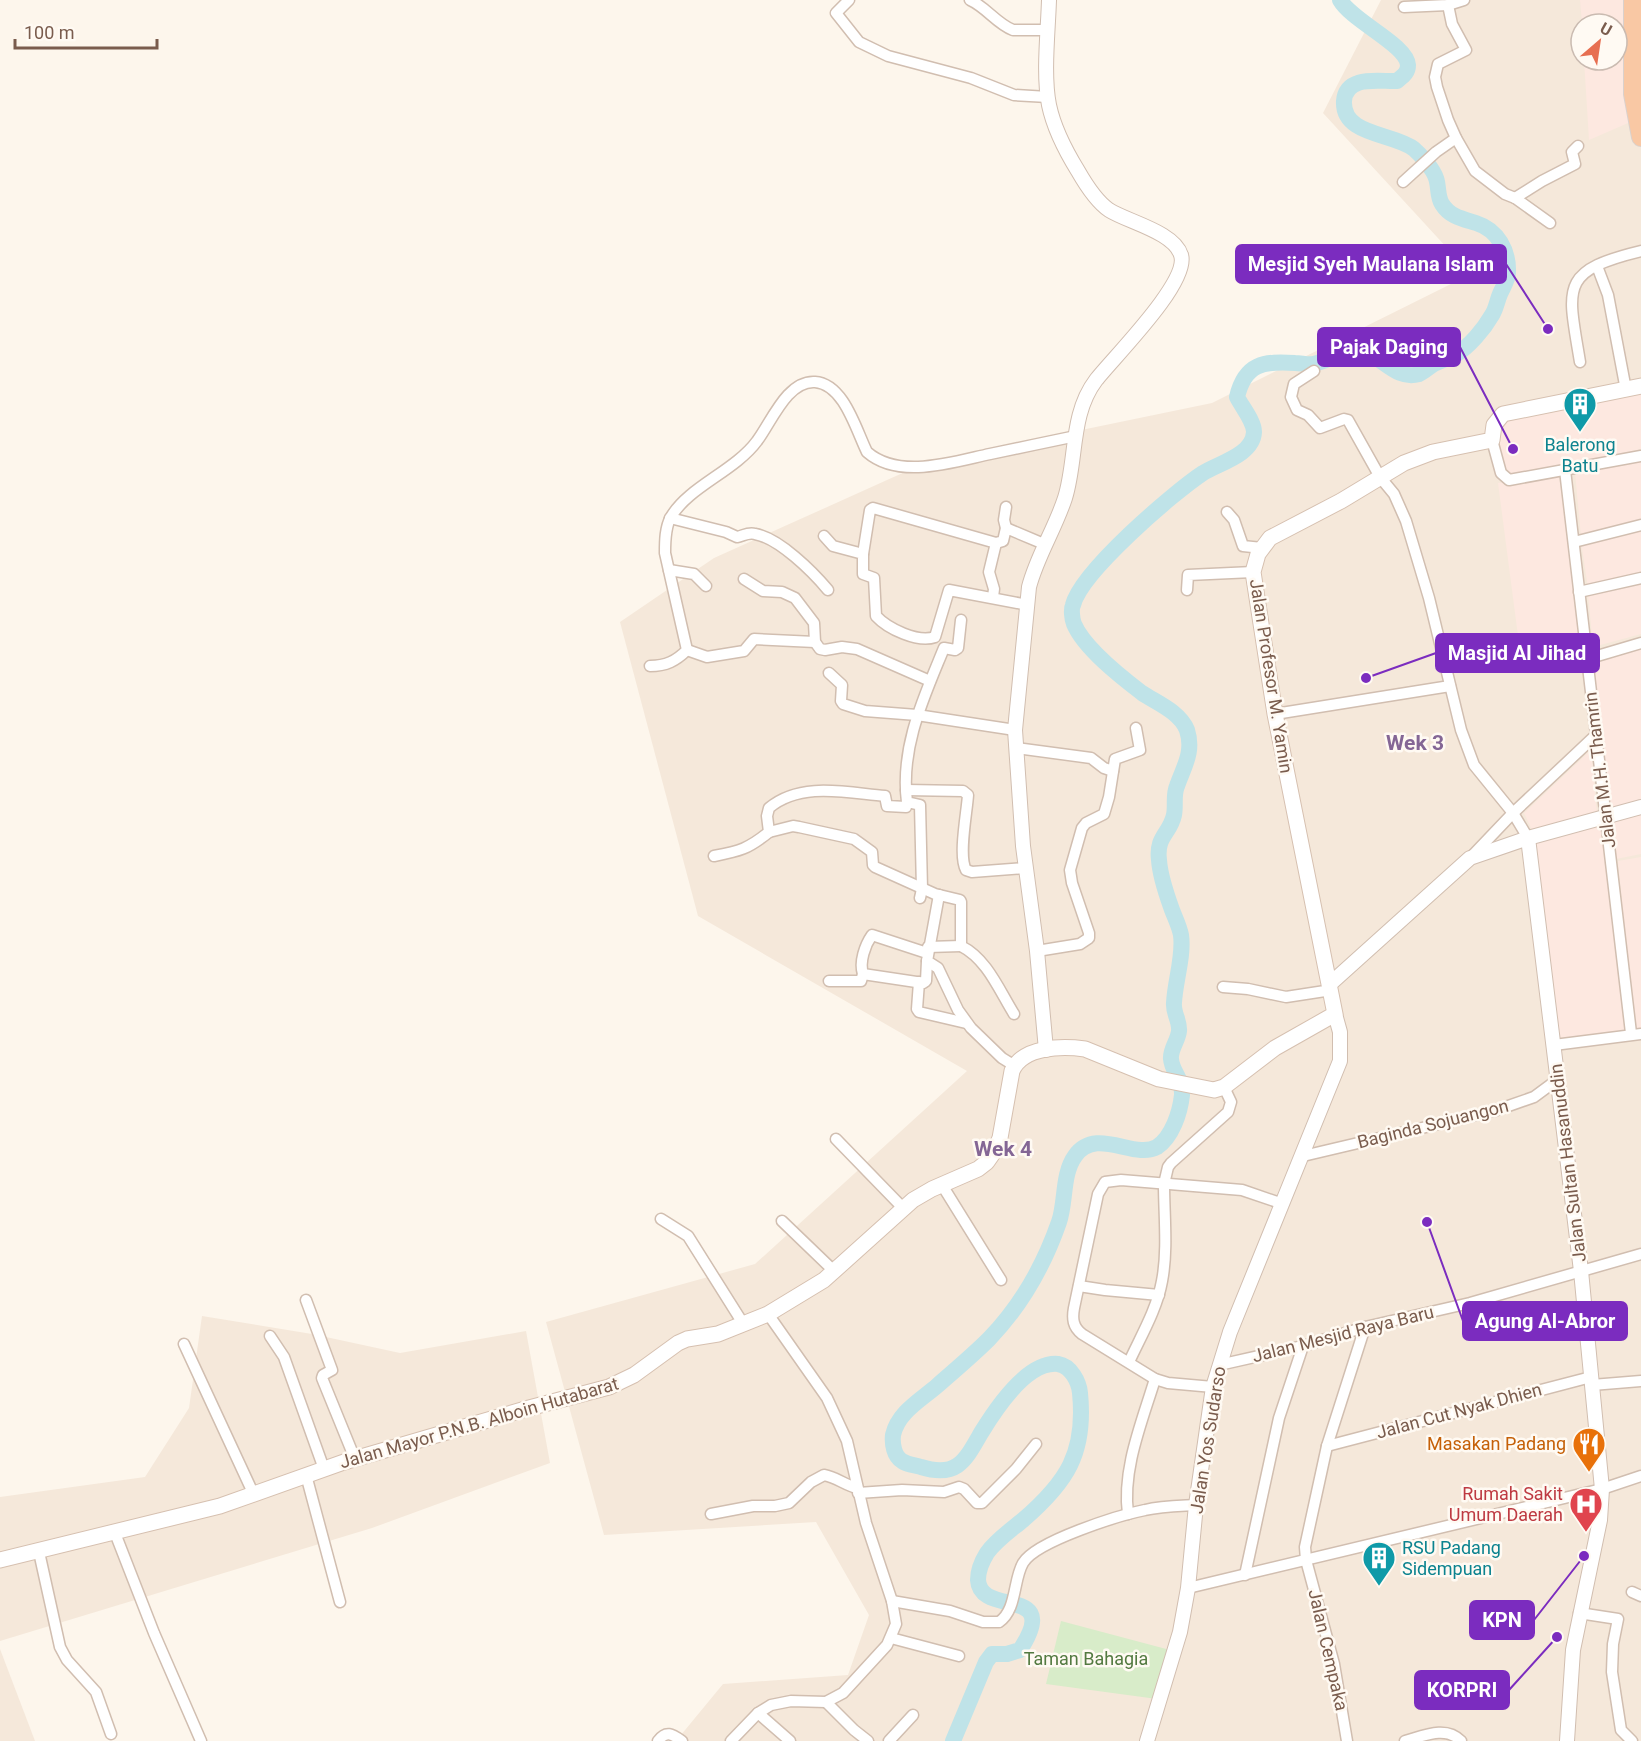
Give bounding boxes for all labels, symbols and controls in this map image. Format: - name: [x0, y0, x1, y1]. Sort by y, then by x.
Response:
- scale bar: [15, 12, 158, 50]
- north arrow: [1569, 12, 1629, 72]
- text: U: [1597, 18, 1615, 40]
- text: 100 m: [24, 22, 75, 43]
- callout: Mesjid Syeh Maulana Islam: [1236, 245, 1506, 283]
- text: Mesjid Syeh Maulana Islam: [1248, 252, 1494, 276]
- callout: Pajak Daging: [1318, 328, 1460, 366]
- text: Pajak Daging: [1330, 335, 1448, 359]
- building icon: Balerong Batu: [1562, 386, 1598, 433]
- place label: Balerong Batu: [1544, 434, 1616, 476]
- street label: Jalan Profesor M. Yamin: [1246, 577, 1297, 775]
- callout: Masjid Al Jihad: [1436, 634, 1599, 672]
- text: Masjid Al Jihad: [1448, 641, 1586, 665]
- street label: Jalan M.H. Thamrin: [1580, 691, 1619, 849]
- district label: Wek 3: [1386, 731, 1444, 755]
- street label: Jalan Sultan Hasanuddin: [1545, 1063, 1590, 1263]
- street label: Baginda Sojuangon: [1355, 1095, 1511, 1152]
- district label: Wek 4: [974, 1137, 1032, 1161]
- street label: Jalan Mesjid Raya Baru: [1250, 1301, 1436, 1366]
- callout: Agung Al-Abror: [1463, 1302, 1627, 1340]
- text: Agung Al-Abror: [1475, 1309, 1616, 1333]
- street label: Jalan Yos Sudarso: [1185, 1365, 1230, 1515]
- street label: Jalan Mayor P.N.B. Alboin Hutabarat: [337, 1373, 621, 1472]
- street label: Jalan Cut Nyak Dhien: [1374, 1378, 1544, 1443]
- restaurant icon: Masakan Padang: [1571, 1426, 1607, 1473]
- place label: Masakan Padang: [1427, 1433, 1566, 1454]
- place label: Rumah Sakit Umum Daerah: [1449, 1483, 1563, 1525]
- hospital icon: Rumah Sakit Umum Daerah: [1568, 1486, 1604, 1533]
- place label: RSU Padang Sidempuan: [1402, 1537, 1501, 1579]
- building icon: RSU Padang Sidempuan: [1361, 1540, 1397, 1587]
- street label: Jalan Cempaka: [1304, 1587, 1353, 1713]
- callout: KPN: [1470, 1601, 1534, 1639]
- text: KPN: [1482, 1608, 1522, 1632]
- park label: Taman Bahagia: [1024, 1648, 1148, 1669]
- callout: KORPRI: [1415, 1671, 1509, 1709]
- text: KORPRI: [1427, 1678, 1497, 1702]

